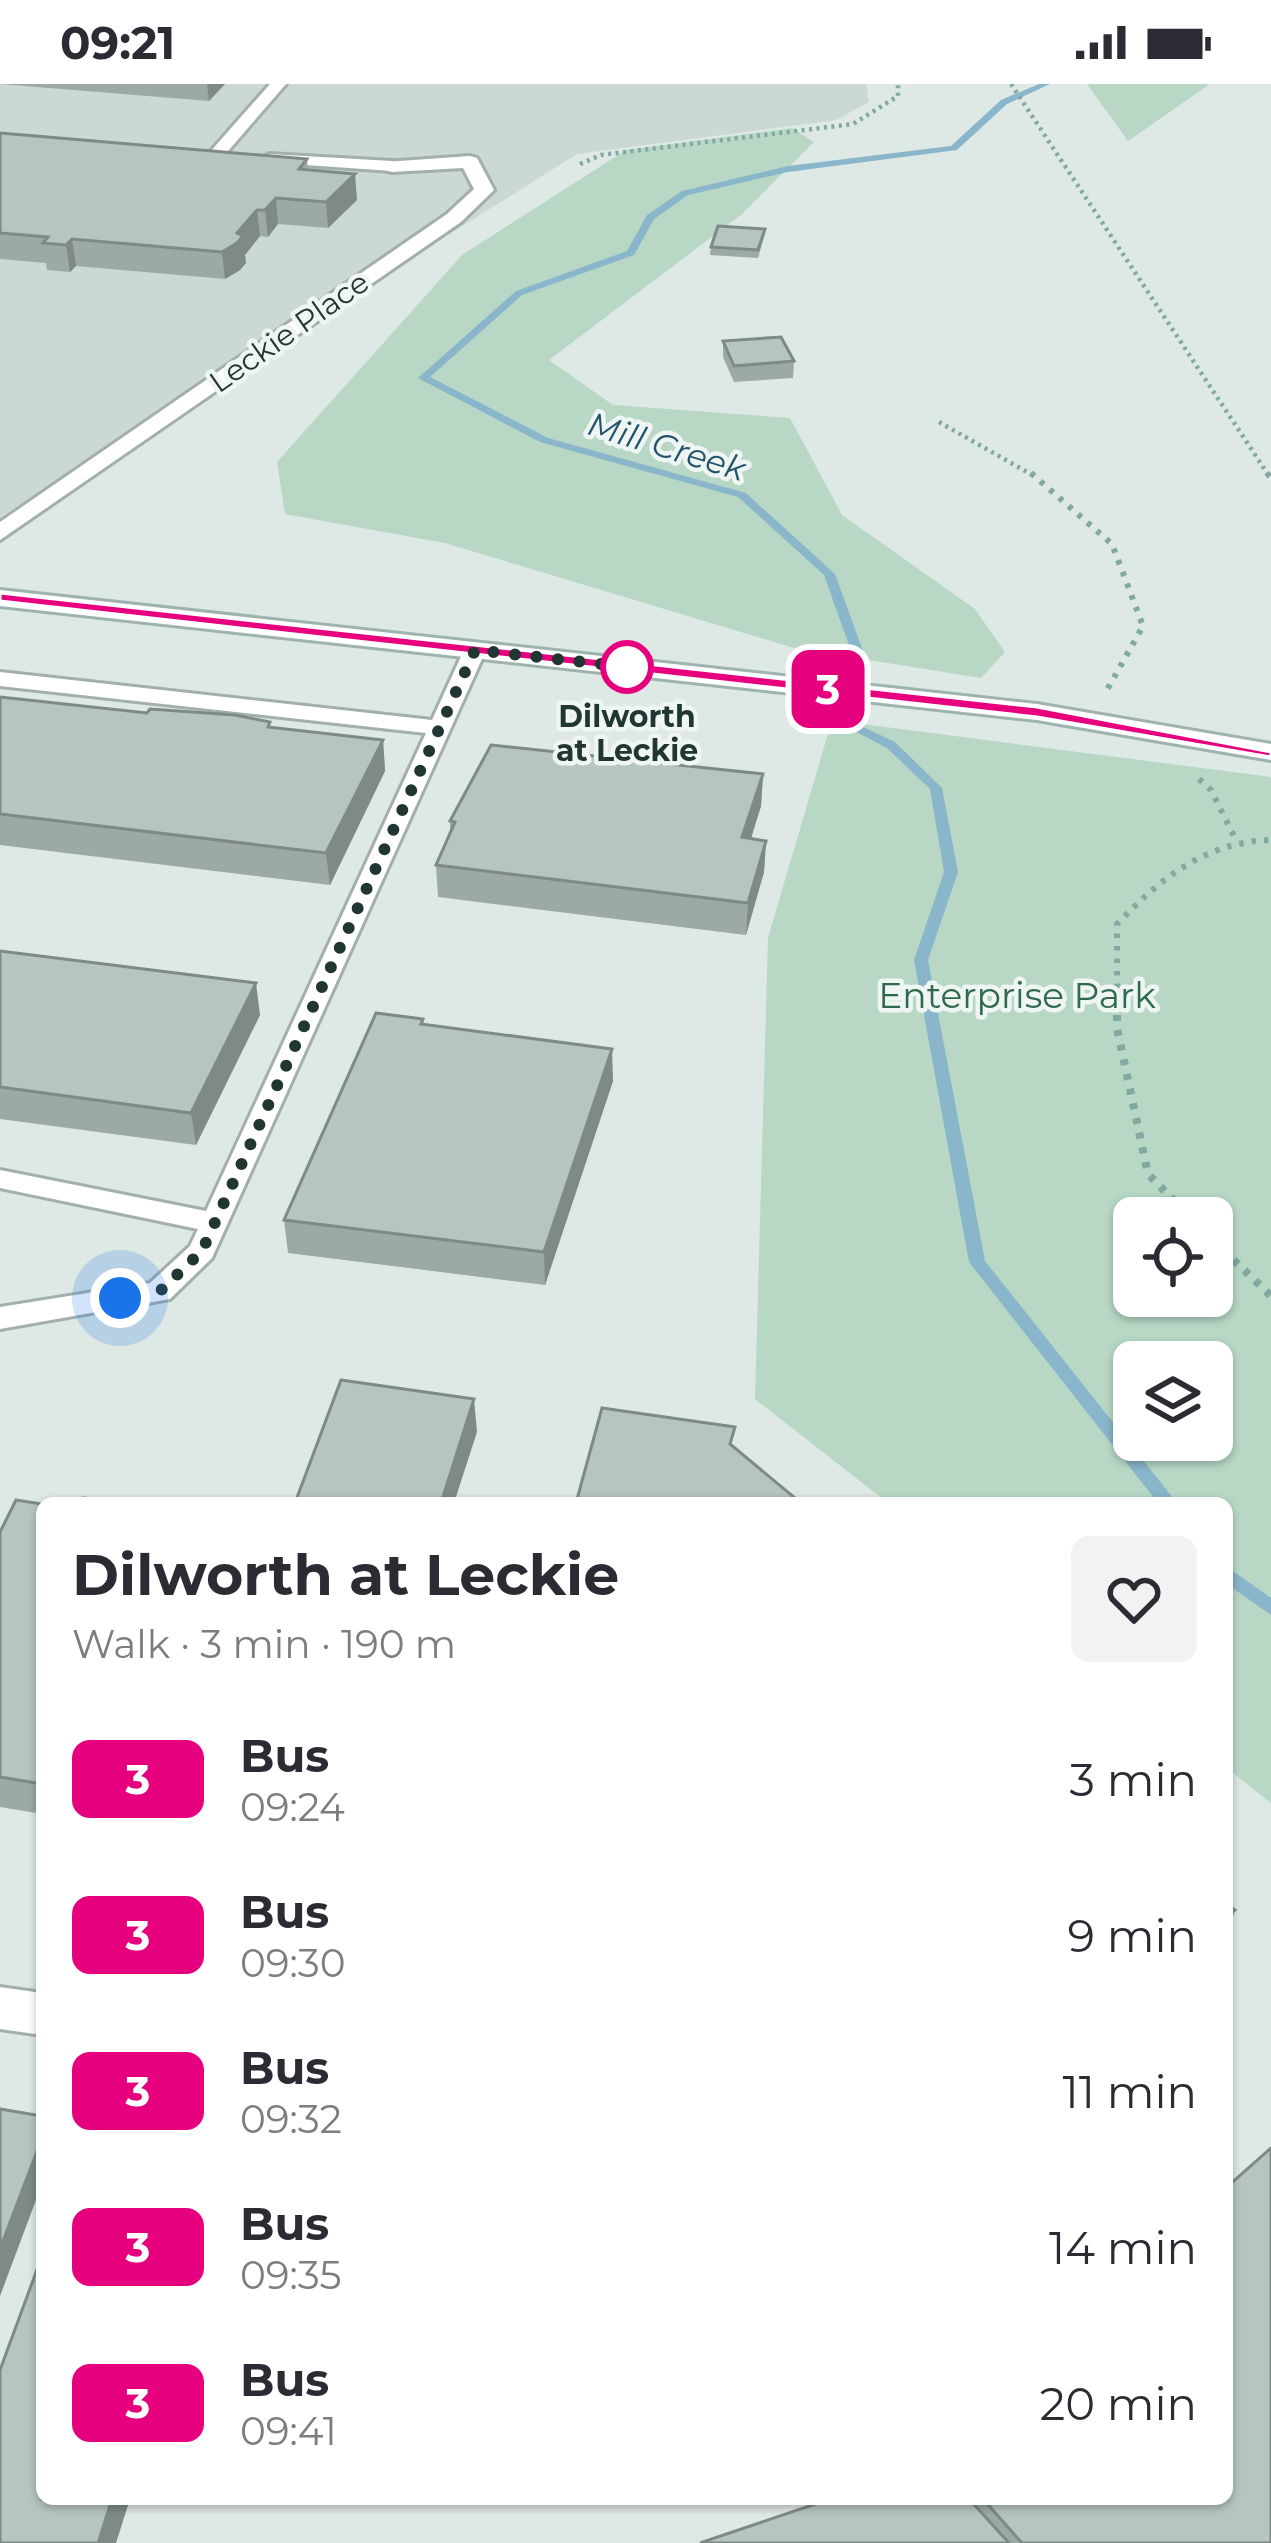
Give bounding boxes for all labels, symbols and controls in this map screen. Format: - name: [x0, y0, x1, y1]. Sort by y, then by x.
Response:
- text: 09:21: [60, 15, 175, 70]
- street label: Leckie Place: [202, 263, 376, 401]
- water label: Mill Creek: [583, 403, 752, 489]
- marker: Dilworth at Leckie: [602, 642, 652, 692]
- line badge: 3: [789, 650, 867, 728]
- text: 3: [816, 663, 840, 715]
- place label: Dilworth at Leckie: [556, 698, 698, 769]
- park label: Enterprise Park: [878, 973, 1156, 1017]
- map controls: [1113, 1197, 1233, 1461]
- button: locate: [1113, 1197, 1233, 1317]
- your location: [90, 1268, 150, 1328]
- button: layers: [1113, 1341, 1233, 1461]
- button: heart: [1071, 1536, 1197, 1662]
- text: Dilworth at Leckie: [72, 1540, 619, 1609]
- text: Walk · 3 min · 190 m: [72, 1620, 456, 1668]
- text: Bus: [240, 1728, 329, 1783]
- text: 3 min: [1070, 1752, 1197, 1807]
- text: 3: [126, 1753, 150, 1805]
- text: 09:24: [240, 1783, 345, 1831]
- text: Bus: [240, 1884, 329, 1939]
- text: 9 min: [1068, 1908, 1197, 1963]
- text: 3: [126, 1909, 150, 1961]
- text: 09:30: [240, 1939, 346, 1987]
- text: Bus: [240, 2040, 329, 2095]
- text: 11 min: [1062, 2064, 1197, 2119]
- text: 3: [126, 2065, 150, 2117]
- text: 09:32: [240, 2095, 342, 2143]
- text: Bus: [240, 2196, 329, 2251]
- text: 14 min: [1049, 2220, 1197, 2275]
- text: 3: [126, 2221, 150, 2273]
- text: 09:35: [240, 2251, 342, 2299]
- text: Bus: [240, 2352, 329, 2407]
- text: 20 min: [1040, 2376, 1197, 2431]
- text: 3: [126, 2377, 150, 2429]
- text: 09:41: [240, 2407, 337, 2455]

